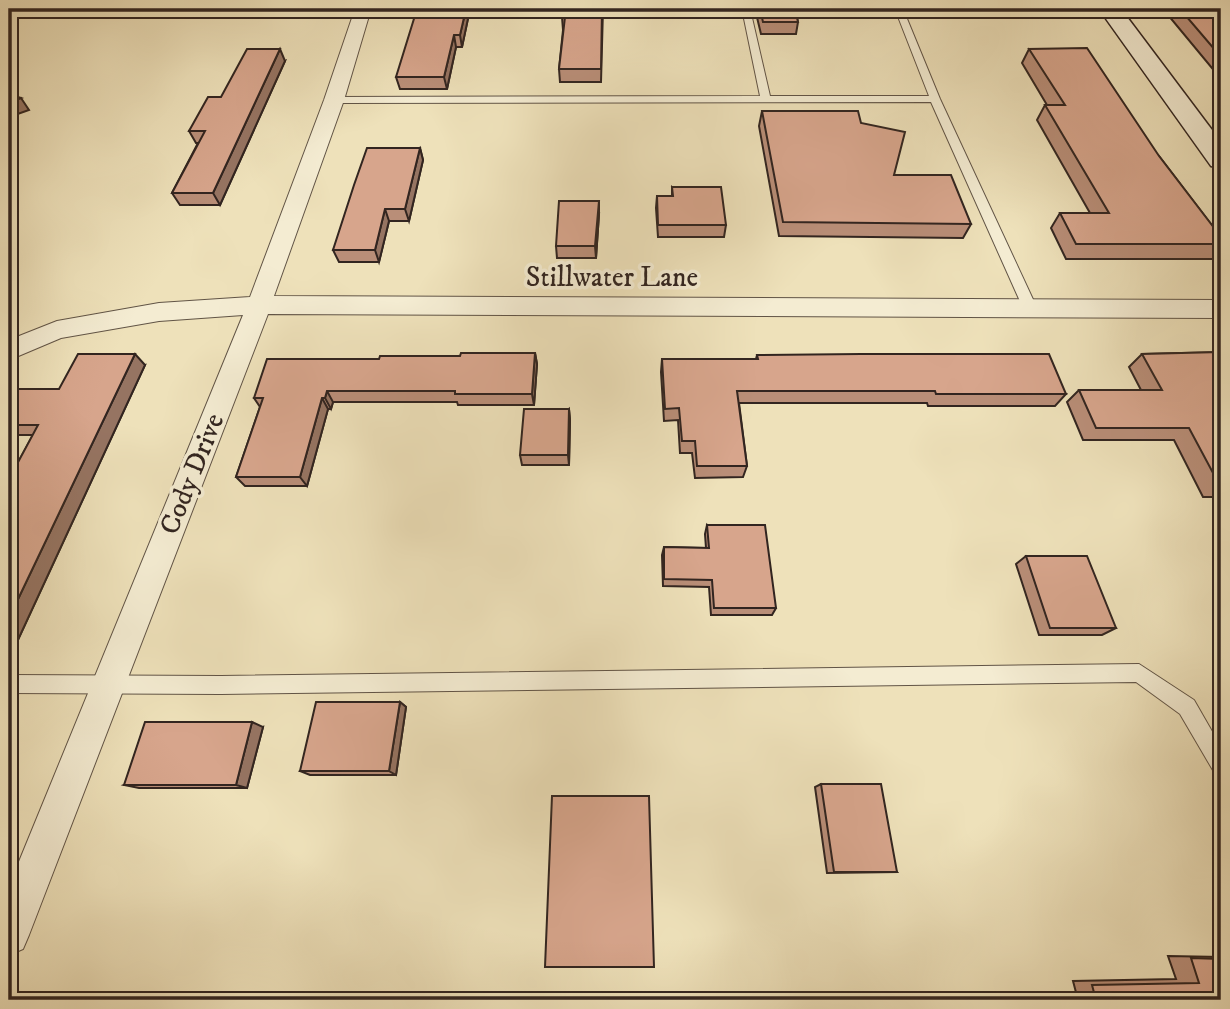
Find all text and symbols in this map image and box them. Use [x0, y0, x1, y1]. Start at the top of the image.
street label: Stillwater Lane [526, 260, 698, 295]
street label: Cody Drive [152, 408, 232, 540]

